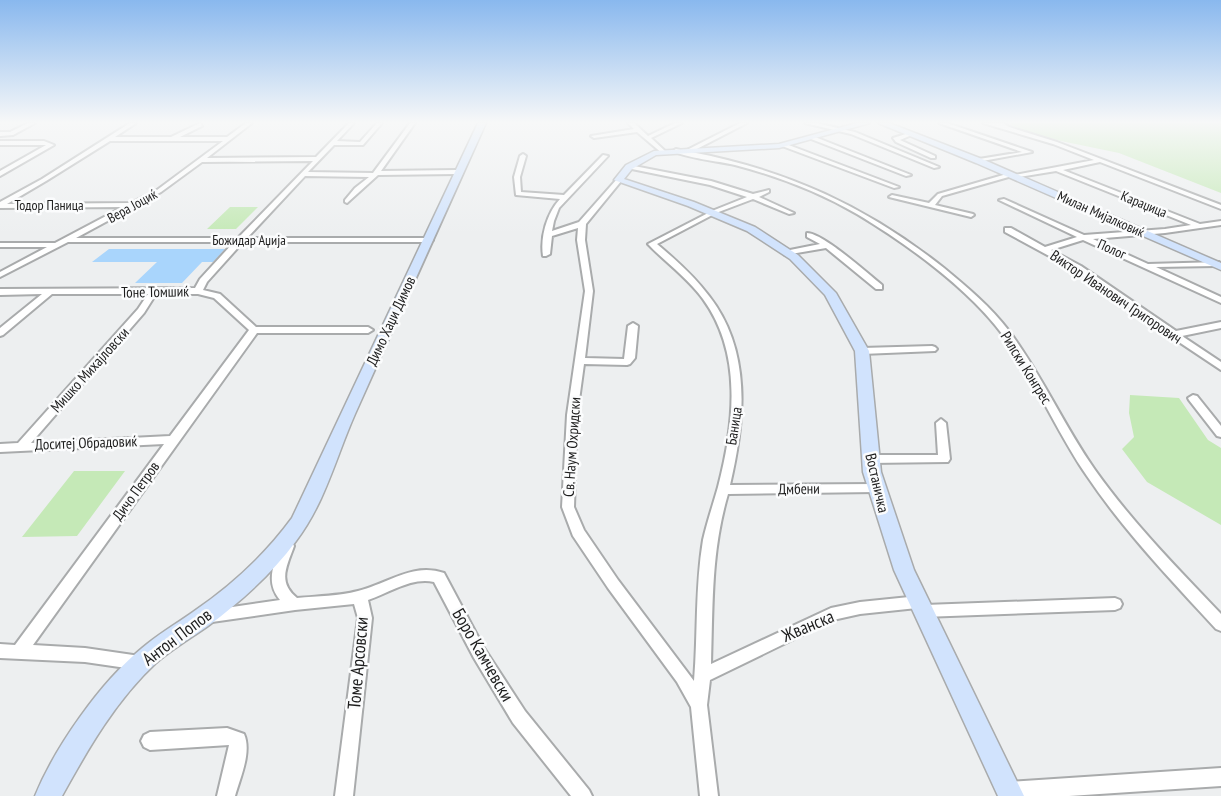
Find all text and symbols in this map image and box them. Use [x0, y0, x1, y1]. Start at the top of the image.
street label: Вера Јоциќ [104, 185, 161, 227]
street label: Милан Мијалковиќ [1055, 187, 1148, 241]
street label: Караџица [1118, 187, 1170, 221]
street label: Тодор Паница [14, 196, 84, 214]
street label: Божидар Аџија [212, 231, 286, 249]
street label: Полог [1095, 235, 1130, 264]
street label: Виктор Иванович Григорович [1047, 245, 1186, 348]
street label: Димо Хаџи Димов [362, 273, 420, 368]
street label: Тоне Томшиќ [121, 281, 189, 302]
street label: Мишко Михајловски [46, 323, 133, 416]
street label: Рилски Конгрес [997, 328, 1057, 408]
street label: Св. Наум Охридски [559, 396, 584, 498]
street label: Баница [721, 405, 746, 446]
street label: Доситеј Обрадовиќ [35, 431, 138, 454]
street label: Востаничка [861, 451, 894, 514]
street label: Дичо Петров [108, 458, 163, 524]
street label: Дмбени [778, 479, 820, 498]
street label: Антон Попов [137, 603, 216, 670]
street label: Боро Камчевски [448, 604, 519, 705]
street label: Жванска [777, 604, 837, 647]
street label: Томе Арсовски [342, 616, 373, 710]

